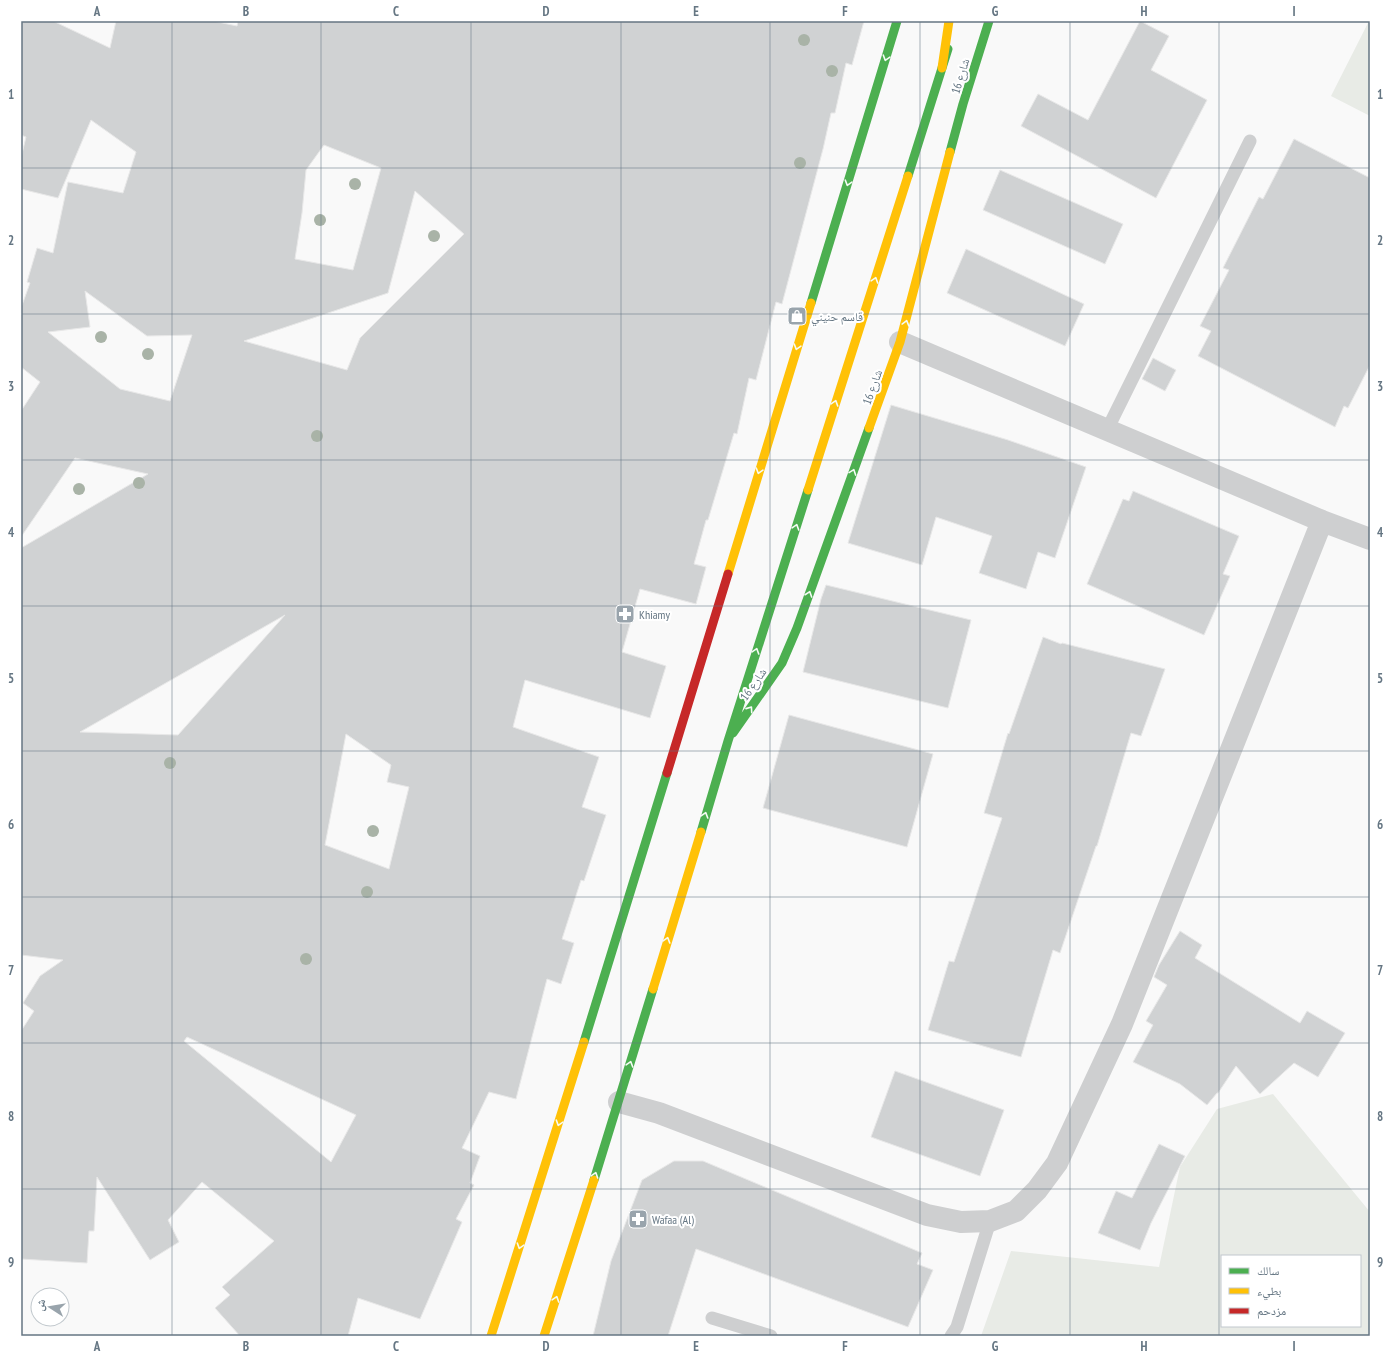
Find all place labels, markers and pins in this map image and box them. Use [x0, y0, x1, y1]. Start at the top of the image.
shop icon: قاسم حنيني [786, 305, 808, 327]
place label: قاسم حنيني [811, 309, 863, 327]
pharmacy icon: Khiamy [614, 603, 636, 625]
place label: Khiamy [639, 607, 670, 622]
pharmacy icon: Wafaa (Al) [627, 1208, 649, 1230]
place label: Wafaa (Al) [652, 1212, 694, 1227]

